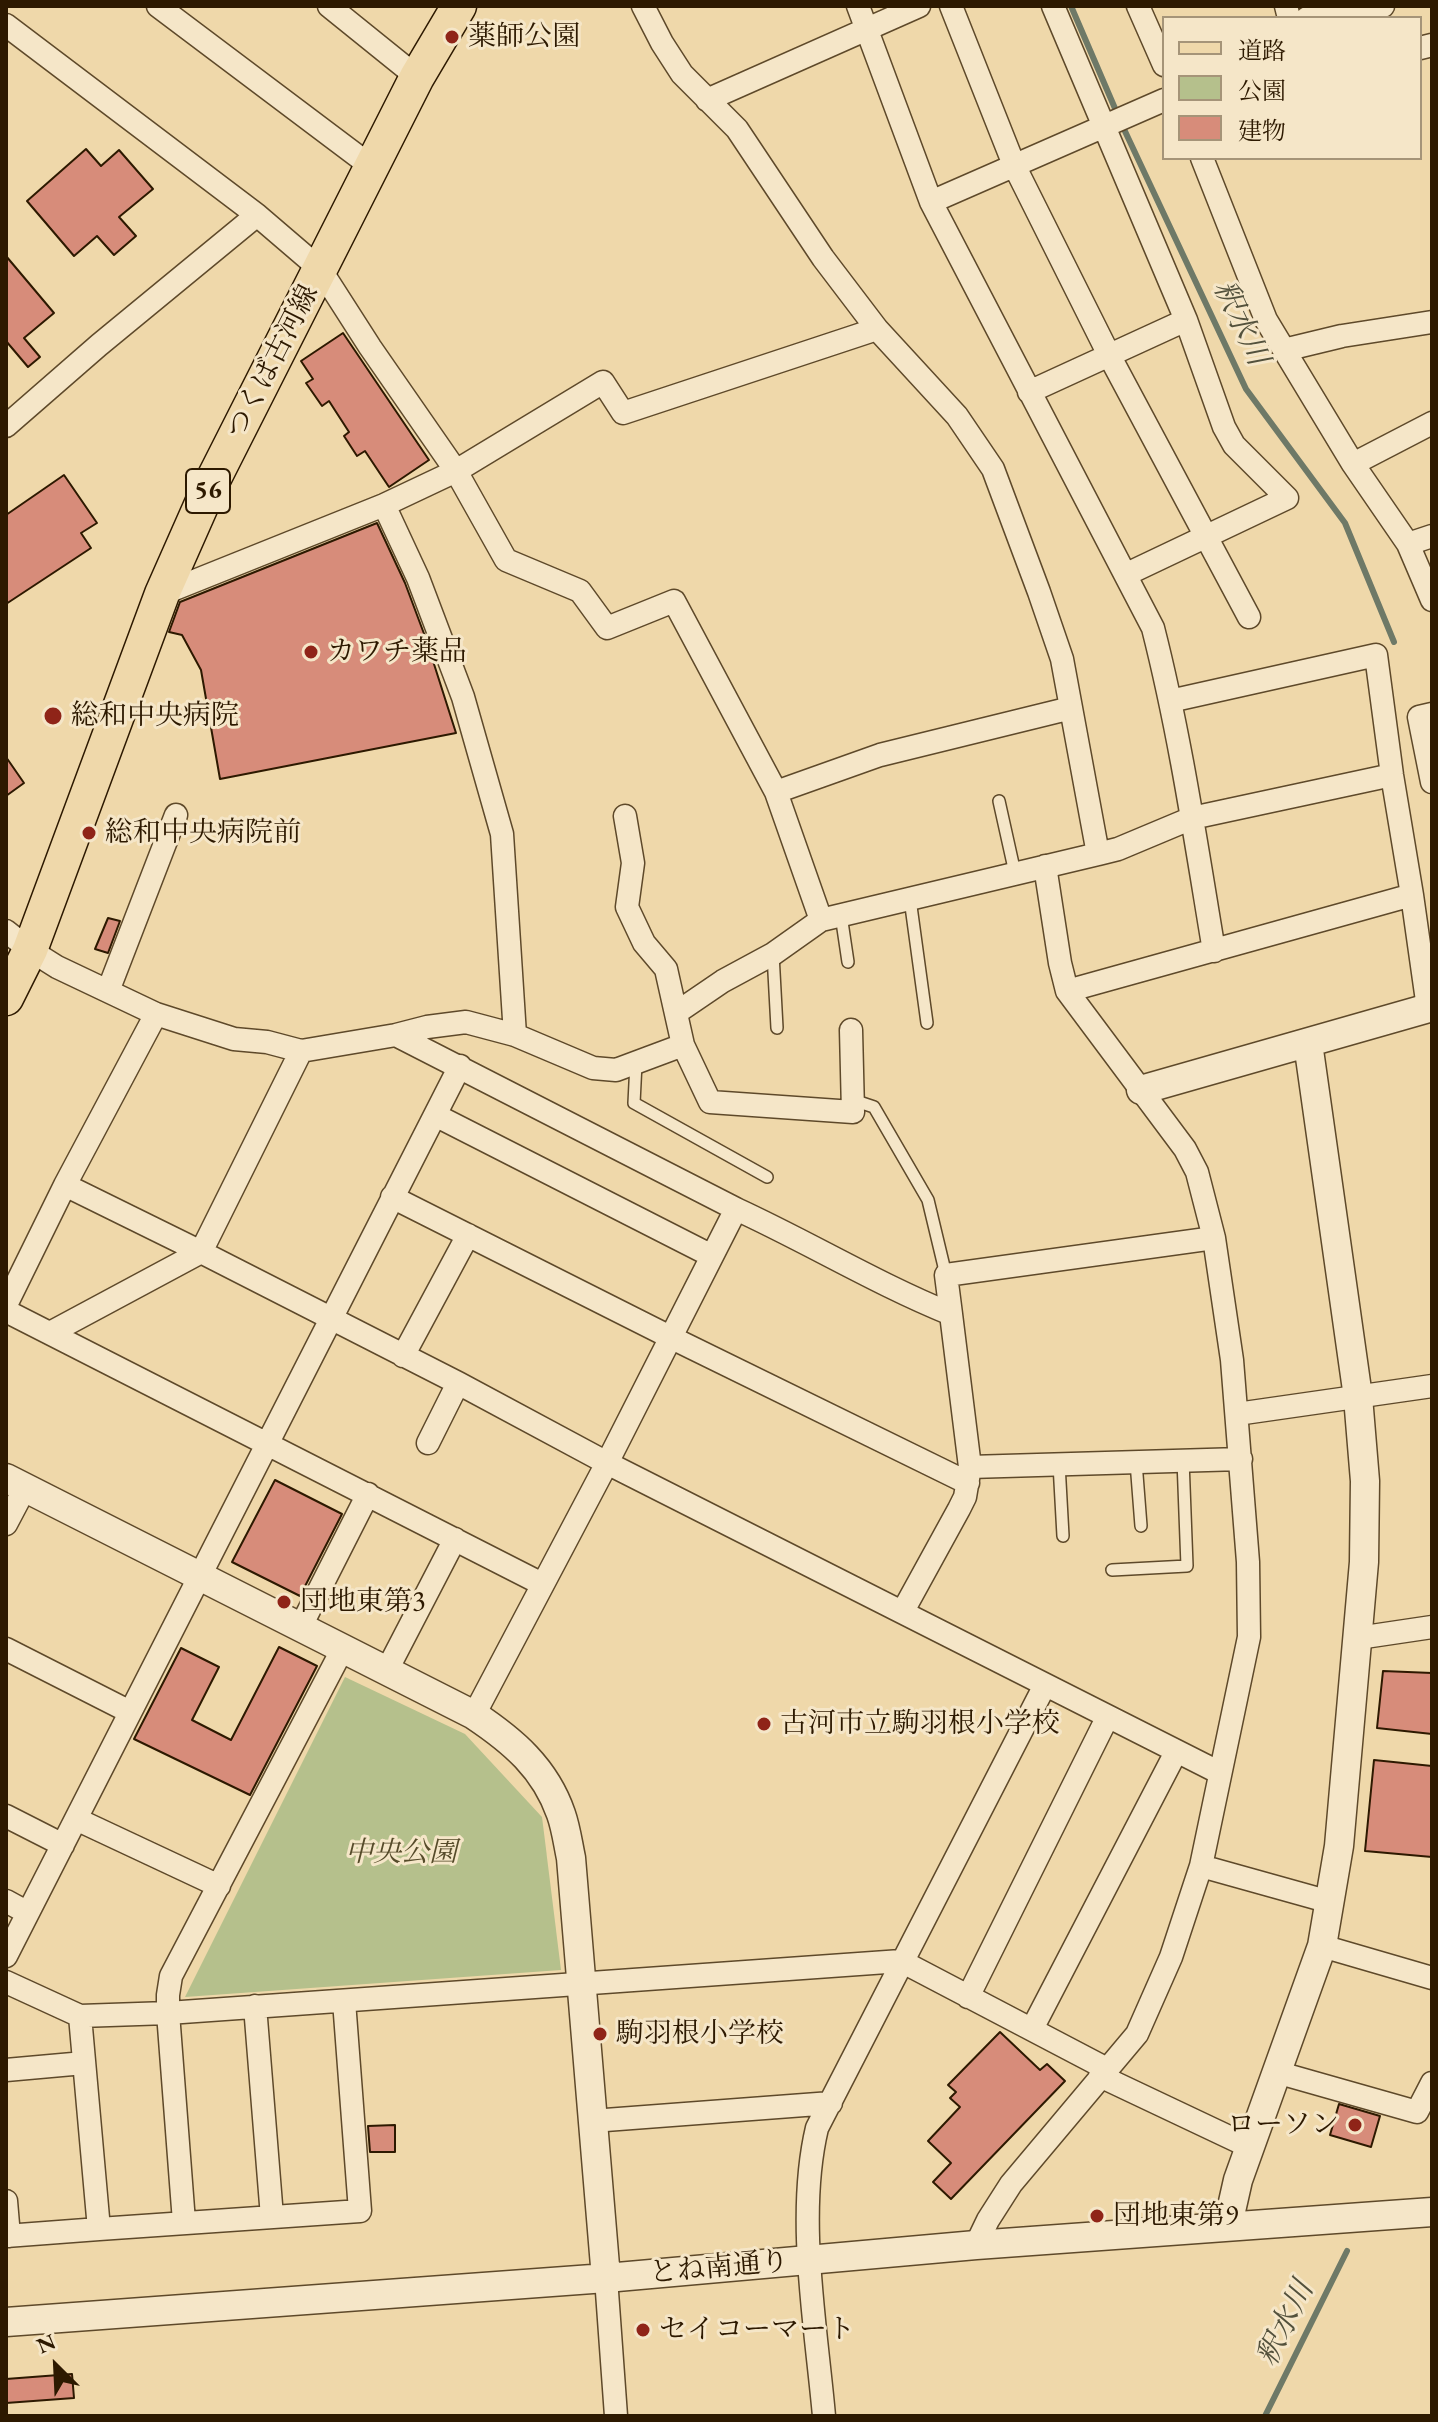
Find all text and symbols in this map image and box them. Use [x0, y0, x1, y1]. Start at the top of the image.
legend [1162, 16, 1422, 160]
place label: 薬師公園 [468, 20, 580, 54]
marker: 薬師公園 [443, 28, 461, 46]
text: 道路 [1238, 35, 1286, 66]
text: 公園 [1238, 75, 1286, 106]
text: 建物 [1238, 115, 1286, 146]
water label: 釈水川 [1205, 275, 1275, 371]
street label: つくば古河線 [220, 280, 326, 444]
road number: 56 [186, 469, 230, 513]
place label: カワチ薬品 [327, 635, 467, 669]
marker: カワチ薬品 [302, 643, 320, 661]
place label: 総和中央病院 [71, 699, 239, 733]
marker: 総和中央病院 [42, 705, 64, 727]
place label: 総和中央病院前 [105, 816, 301, 850]
marker: 総和中央病院前 [80, 824, 98, 842]
place label: 団地東第3 [300, 1585, 425, 1619]
marker: 団地東第3 [275, 1593, 293, 1611]
place label: 古河市立駒羽根小学校 [780, 1707, 1060, 1741]
marker: 古河市立駒羽根小学校 [755, 1715, 773, 1733]
park label: 中央公園 [345, 1836, 457, 1870]
place label: 駒羽根小学校 [616, 2017, 784, 2051]
marker: 駒羽根小学校 [591, 2025, 609, 2043]
place label: ローソン [1227, 2108, 1339, 2142]
marker: ローソン [1346, 2116, 1364, 2134]
place label: 団地東第9 [1113, 2199, 1238, 2233]
marker: 団地東第9 [1088, 2207, 1106, 2225]
street label: とね南通り [648, 2245, 790, 2291]
water label: 釈水川 [1250, 2276, 1322, 2372]
place label: セイコーマート [659, 2313, 855, 2347]
marker: セイコーマート [634, 2321, 652, 2339]
north arrow [16, 2326, 96, 2406]
text: N [32, 2327, 60, 2360]

